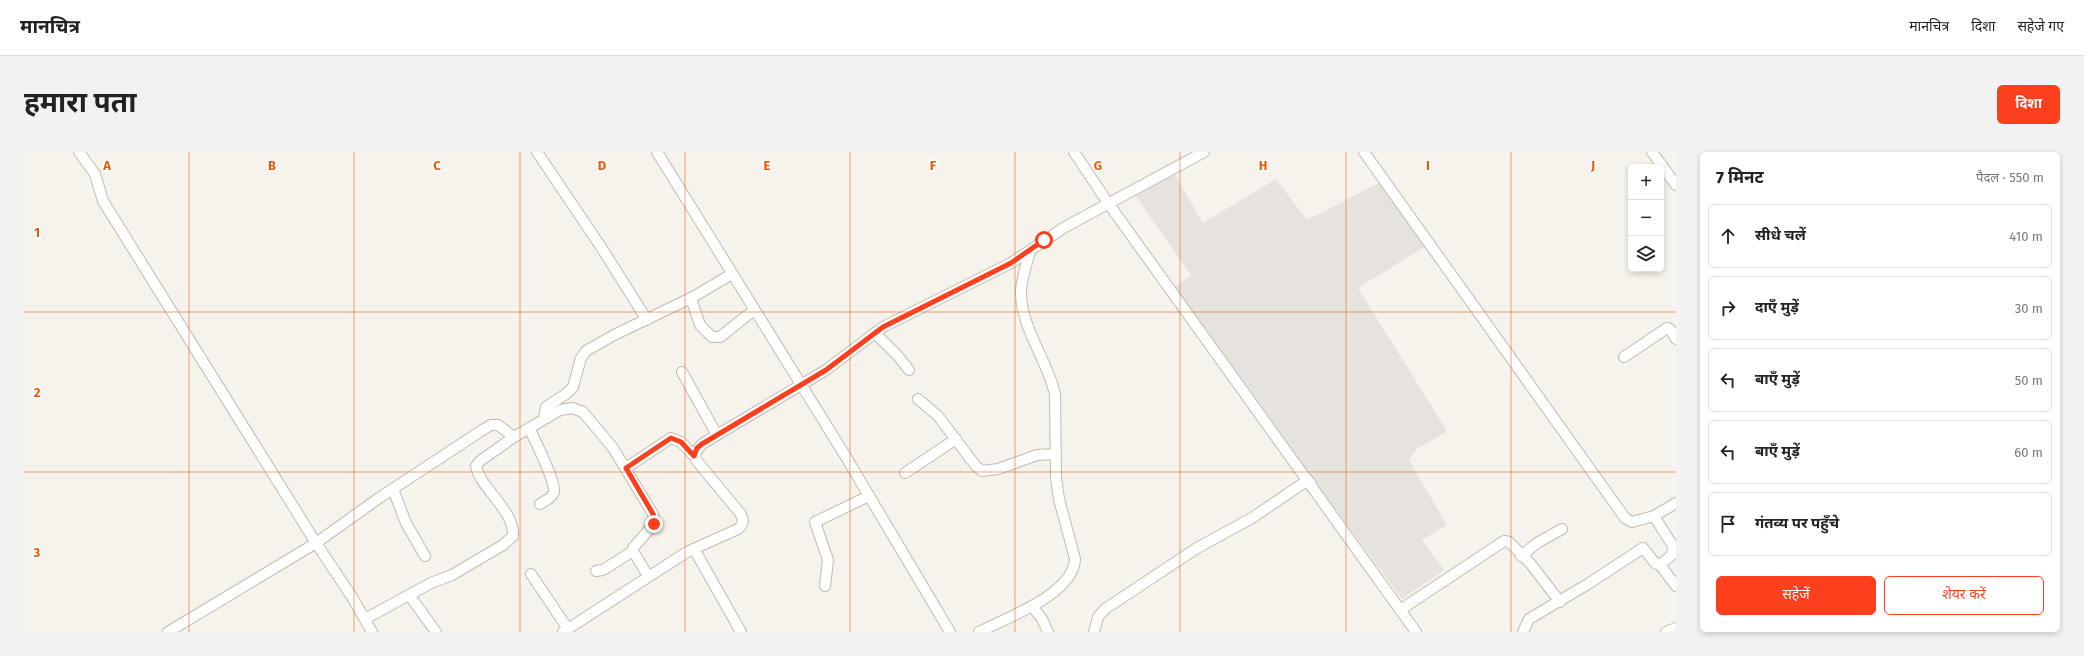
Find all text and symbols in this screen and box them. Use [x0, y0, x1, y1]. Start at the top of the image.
text: मानचित्र [20, 15, 80, 38]
text: मानचित्र [1909, 18, 1949, 35]
text: दिशा [1971, 18, 1995, 35]
text: सहेजे गए [2017, 18, 2064, 35]
button: दिशा [1997, 85, 2060, 124]
text: हमारा पता [24, 86, 136, 119]
text: A [102, 158, 111, 173]
text: B [268, 158, 276, 173]
text: C [433, 158, 441, 173]
text: D [598, 158, 607, 173]
text: E [764, 158, 771, 173]
text: F [930, 158, 937, 173]
text: G [1094, 158, 1102, 173]
text: H [1259, 158, 1267, 173]
text: I [1426, 158, 1430, 173]
text: J [1590, 158, 1595, 173]
map controls [1628, 164, 1664, 272]
button: + [1628, 164, 1664, 200]
text: 7 मिनट [1716, 167, 1764, 188]
text: पैदल · 550 m [1976, 170, 2044, 185]
button: − [1628, 200, 1664, 236]
text: 1 [34, 225, 40, 240]
icon: ahead [1717, 225, 1739, 247]
text: सीधे चलें [1755, 226, 1806, 244]
text: 410 m [2009, 229, 2043, 244]
route start [1035, 231, 1053, 249]
button: layers [1628, 236, 1664, 272]
icon: right [1717, 297, 1739, 319]
text: दाएँ मुड़ें [1755, 298, 1799, 316]
text: 30 m [2015, 301, 2043, 316]
icon: left [1717, 369, 1739, 391]
text: बाएँ मुड़ें [1755, 370, 1800, 388]
text: 50 m [2015, 373, 2043, 388]
text: 2 [34, 385, 41, 400]
icon: left [1717, 441, 1739, 463]
text: बाएँ मुड़ें [1755, 442, 1800, 460]
text: 60 m [2014, 445, 2043, 460]
icon: arrive [1717, 513, 1739, 535]
text: गंतव्य पर पहुँचे [1755, 514, 1839, 532]
route end [645, 515, 663, 533]
text: 3 [33, 545, 41, 560]
button: सहेजें [1716, 576, 1876, 615]
button: शेयर करें [1884, 576, 2044, 615]

